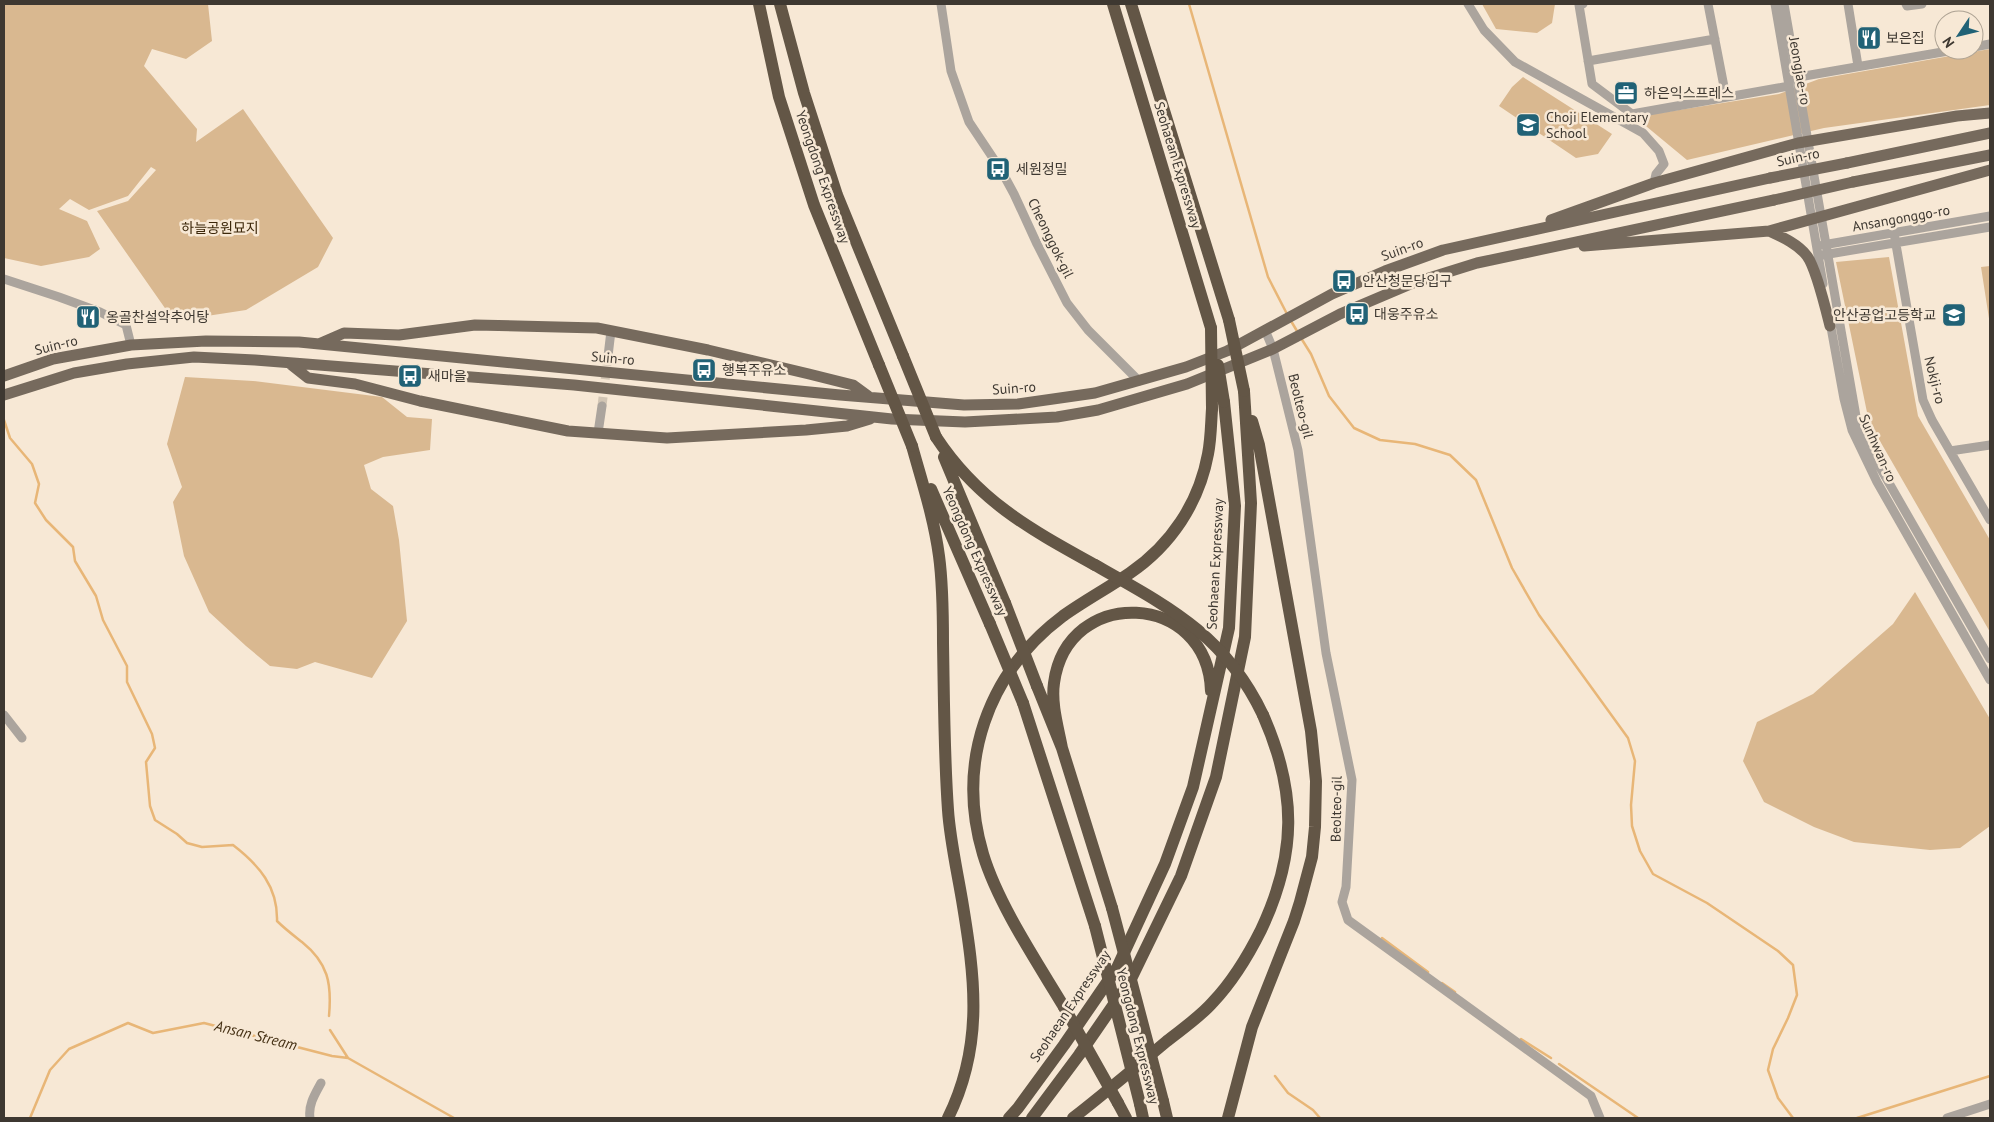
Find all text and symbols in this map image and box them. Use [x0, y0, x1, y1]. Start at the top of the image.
north arrow [1934, 10, 1984, 60]
restaurant icon: 보은집 [1856, 25, 1882, 51]
place label: 보은집 [1886, 29, 1925, 47]
text: N [1938, 34, 1958, 51]
street label: Jeongjae-ro [1785, 35, 1815, 106]
office icon: 하은익스프레스 [1613, 80, 1639, 106]
place label: 하은익스프레스 [1644, 84, 1734, 102]
street label: Seohaean Expressway [1150, 99, 1206, 231]
street label: Yeongdong Expressway [792, 108, 854, 247]
place label: Choji Elementary School [1546, 108, 1649, 142]
school or university icon: Choji Elementary School [1515, 112, 1541, 138]
street label: Suin-ro [1775, 144, 1821, 170]
bus stop icon: 세원정밀 [985, 156, 1011, 182]
place label: 세원정밀 [1016, 160, 1068, 178]
street label: Cheonggok-gil [1024, 195, 1078, 281]
street label: Ansangonggo-ro [1851, 201, 1951, 235]
park label: 하늘공원묘지 [181, 219, 259, 237]
street label: Suin-ro [1378, 233, 1426, 265]
bus stop icon: 안산청문당입구 [1331, 268, 1357, 294]
place label: 안산청문당입구 [1362, 272, 1452, 290]
bus stop icon: 대웅주유소 [1344, 301, 1370, 327]
school or university icon: 안산공업고등학교 [1941, 302, 1967, 328]
restaurant icon: 옹골찬설악추어탕 [75, 304, 101, 330]
place label: 대웅주유소 [1374, 305, 1439, 323]
place label: 안산공업고등학교 [1833, 306, 1936, 324]
place label: 옹골찬설악추어탕 [106, 308, 209, 326]
street label: Suin-ro [33, 331, 79, 359]
street label: Suin-ro [590, 347, 636, 369]
street label: Nokji-ro [1920, 354, 1950, 406]
bus stop icon: 행복주유소 [691, 357, 717, 383]
place label: 행복주유소 [722, 361, 787, 379]
bus stop icon: 새마을 [397, 363, 423, 389]
place label: 새마을 [428, 367, 467, 385]
street label: Beolteo-gil [1284, 372, 1318, 440]
street label: Suin-ro [992, 377, 1036, 399]
street label: Sunhwan-ro [1855, 411, 1901, 485]
street label: Yeongdong Expressway [938, 483, 1012, 619]
street label: Seohaean Expressway [1203, 497, 1227, 630]
street label: Beolteo-gil [1326, 776, 1346, 842]
street label: Seohaean Expressway [1026, 946, 1115, 1066]
street label: Yeongdong Expressway [1112, 966, 1164, 1107]
water label: Ansan Stream [212, 1015, 299, 1054]

